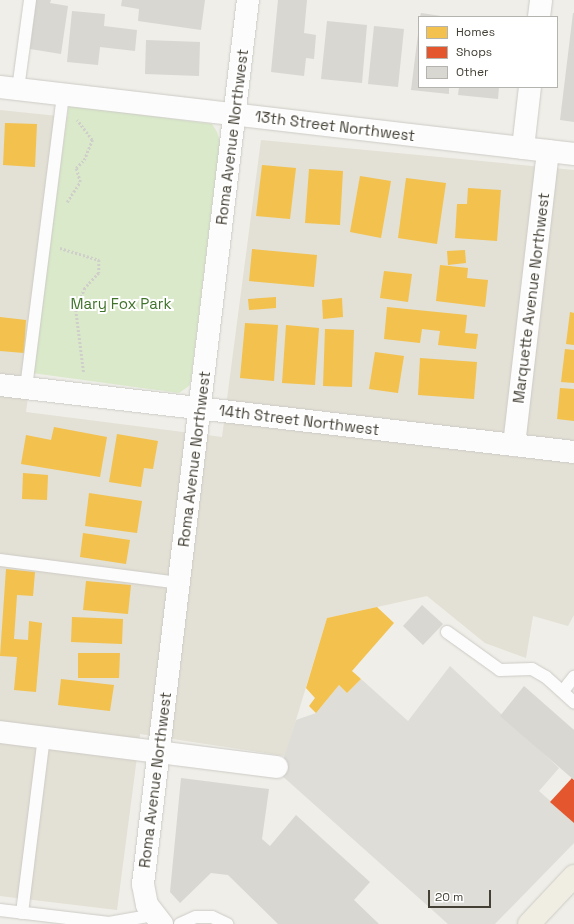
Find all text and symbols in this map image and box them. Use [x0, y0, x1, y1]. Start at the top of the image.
legend [418, 16, 558, 88]
text: Homes [456, 24, 495, 40]
text: Shops [456, 44, 492, 60]
street label: Roma Avenue Northwest [212, 48, 252, 226]
text: Other [456, 64, 489, 80]
street label: 13th Street Northwest [254, 107, 416, 145]
street label: Marquette Avenue Northwest [509, 192, 553, 404]
park label: Mary Fox Park [70, 295, 172, 313]
street label: Roma Avenue Northwest [174, 370, 214, 548]
street label: 14th Street Northwest [218, 401, 380, 439]
street label: Roma Avenue Northwest [135, 691, 175, 869]
scale bar [430, 882, 493, 908]
text: 20 m [435, 889, 463, 905]

